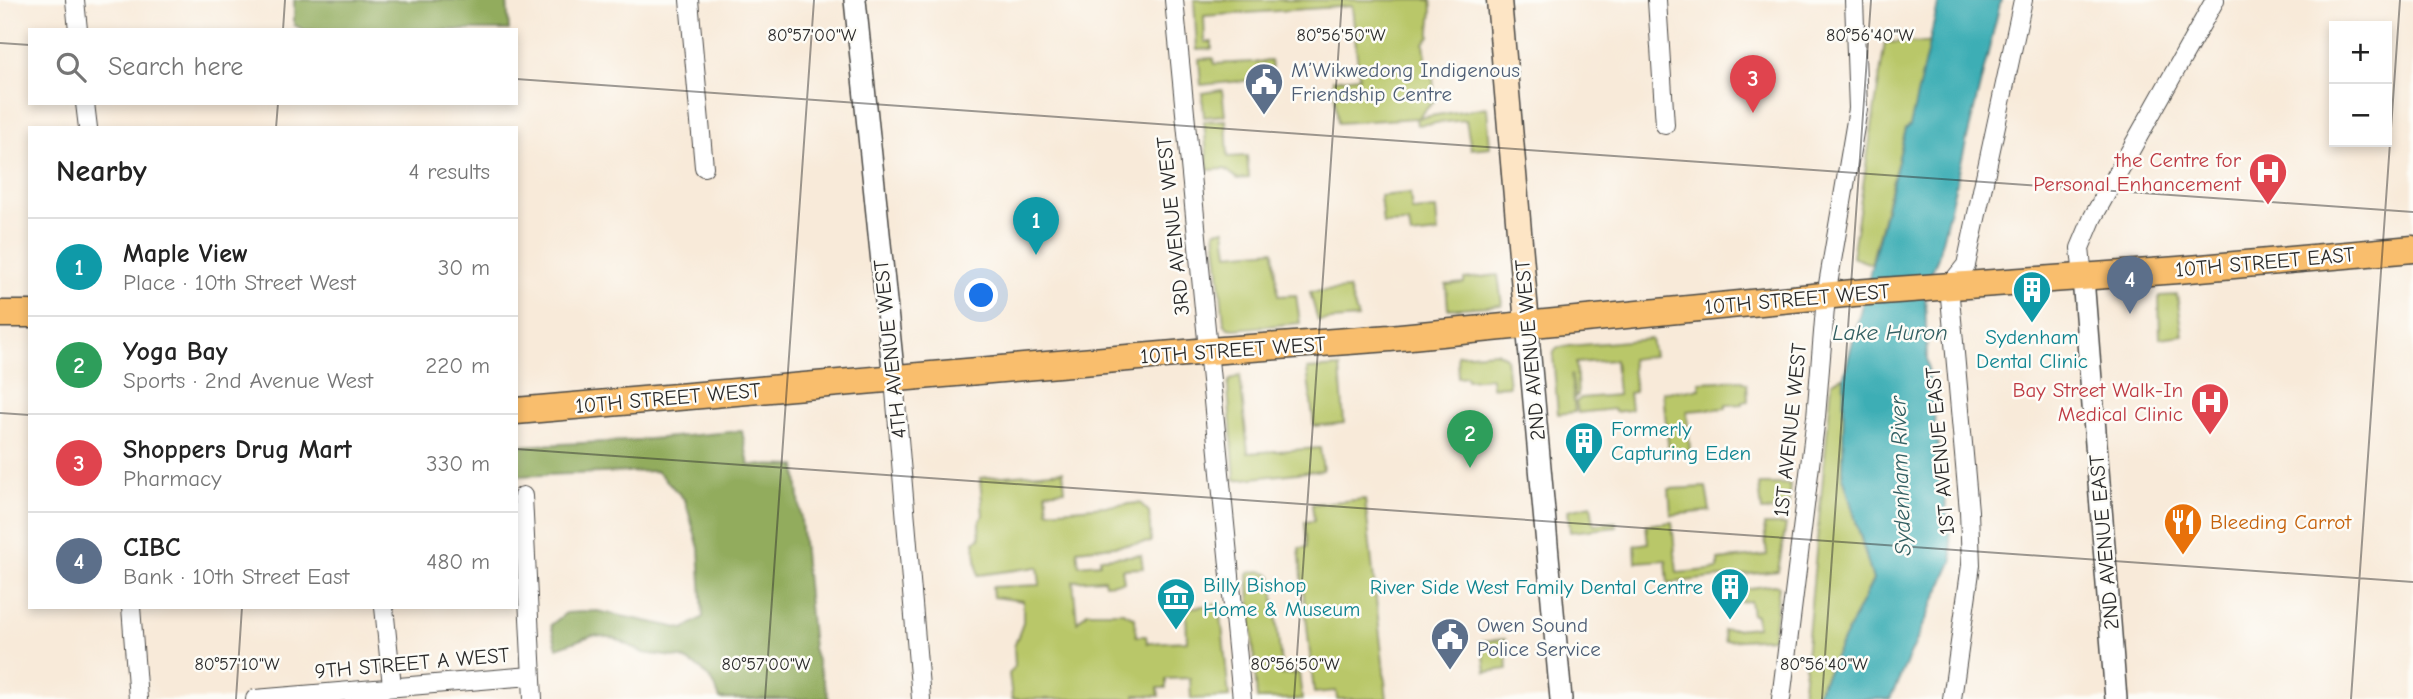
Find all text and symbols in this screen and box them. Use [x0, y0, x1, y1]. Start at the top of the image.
map controls [2329, 21, 2392, 147]
button: + [2329, 21, 2392, 84]
text: 80°57'00"W [768, 25, 857, 46]
text: 80°56'50"W [1297, 25, 1386, 46]
text: 80°56'40"W [1826, 25, 1914, 46]
search box [28, 28, 518, 105]
icon: search [52, 48, 90, 86]
text: Search here [108, 52, 243, 82]
pin: 3 [1730, 55, 1776, 113]
place label: M’Wikwedong Indigenous Friendship Centre [1291, 58, 1520, 106]
public building icon: M’Wikwedong Indigenous Friendship Centre [1243, 61, 1285, 116]
button: − [2329, 84, 2392, 147]
street label: 3RD AVENUE WEST [1152, 135, 1194, 317]
place label: the Centre for Personal Enhancement [2033, 148, 2242, 196]
hospital icon: the Centre for Personal Enhancement [2247, 151, 2289, 206]
text: Nearby [56, 154, 147, 189]
text: 4 results [408, 158, 490, 185]
pin: 1 [1013, 197, 1059, 255]
text: Maple View [123, 239, 248, 269]
street label: 10TH STREET EAST [2174, 242, 2356, 282]
text: 1 [74, 254, 84, 281]
text: 30 m [438, 254, 490, 281]
pin: 4 [2107, 256, 2153, 314]
street label: 4TH AVENUE WEST [869, 258, 911, 440]
street label: 2ND AVENUE WEST [1510, 258, 1550, 442]
text: Place · 10th Street West [123, 269, 356, 296]
building icon: Sydenham Dental Clinic [2011, 269, 2053, 324]
your location [964, 278, 998, 312]
street label: 10TH STREET WEST [1703, 279, 1891, 319]
water label: Lake Huron [1832, 319, 1948, 346]
place label: Sydenham Dental Clinic [1976, 325, 2088, 373]
street label: 10TH STREET WEST [1139, 332, 1327, 368]
text: Yoga Bay [123, 337, 228, 367]
street label: 1ST AVENUE WEST [1769, 342, 1811, 518]
text: 2 [73, 352, 85, 379]
text: 220 m [425, 352, 490, 379]
street label: 1ST AVENUE EAST [1921, 366, 1959, 536]
text: Sports · 2nd Avenue West [123, 367, 373, 394]
street label: 10TH STREET WEST [574, 378, 762, 418]
place label: Bay Street Walk-In Medical Clinic [2012, 378, 2183, 426]
hospital icon: Bay Street Walk-In Medical Clinic [2189, 381, 2231, 436]
water label: Sydenham River [1884, 395, 1917, 556]
pin: 2 [1447, 410, 1493, 468]
place label: Formerly Capturing Eden [1611, 417, 1751, 465]
building icon: Formerly Capturing Eden [1563, 420, 1605, 475]
text: Shoppers Drug Mart [123, 435, 352, 465]
text: 3 [73, 450, 85, 477]
text: 330 m [426, 450, 490, 477]
street label: 2ND AVENUE EAST [2084, 453, 2124, 631]
text: Pharmacy [123, 465, 221, 492]
restaurant icon: Bleeding Carrot [2162, 501, 2204, 556]
place label: Bleeding Carrot [2210, 510, 2352, 534]
text: CIBC [123, 533, 181, 563]
text: 4 [74, 548, 84, 575]
text: 480 m [426, 548, 490, 575]
text: Bank · 10th Street East [123, 563, 349, 590]
building icon: River Side West Family Dental Centre [1709, 566, 1751, 621]
place label: Billy Bishop Home & Museum [1203, 573, 1360, 621]
place label: River Side West Family Dental Centre [1370, 575, 1703, 599]
museum icon: Billy Bishop Home & Museum [1155, 576, 1197, 631]
place label: Owen Sound Police Service [1477, 613, 1601, 661]
public building icon: Owen Sound Police Service [1429, 616, 1471, 671]
street label: 9TH STREET A WEST [314, 643, 510, 683]
text: 80°57'10"W [194, 654, 280, 675]
text: 80°57'00"W [722, 654, 811, 675]
text: 80°56'50"W [1251, 654, 1340, 675]
text: 80°56'40"W [1780, 654, 1868, 675]

